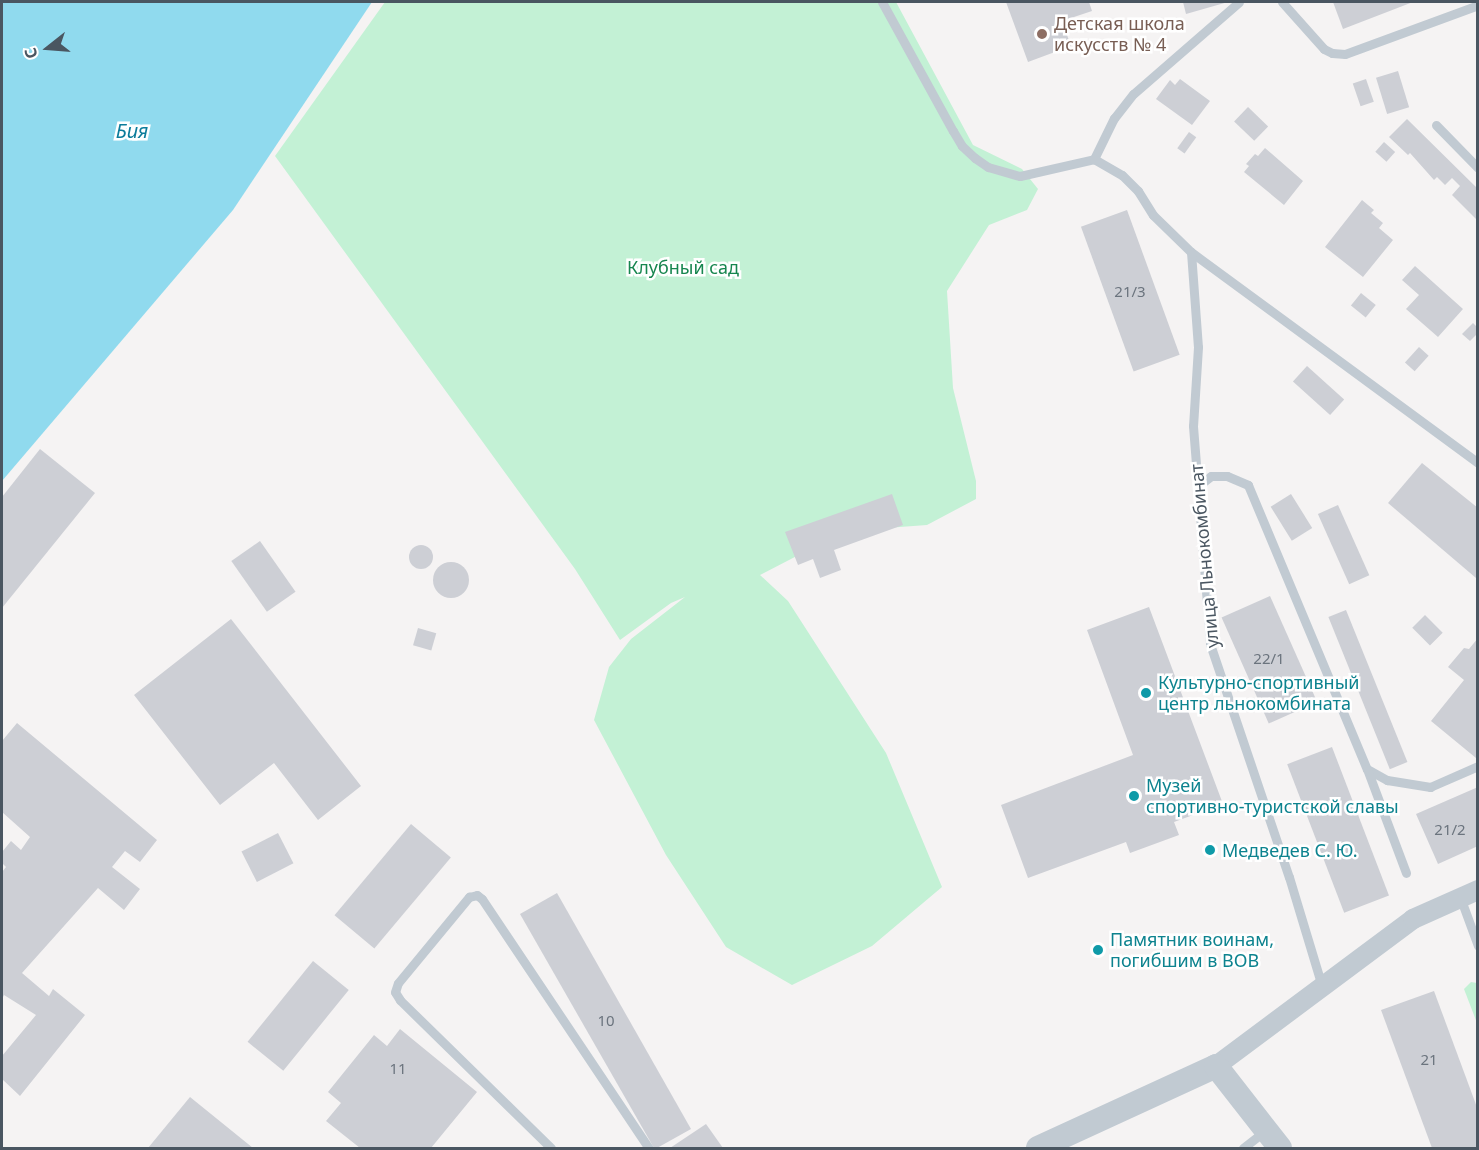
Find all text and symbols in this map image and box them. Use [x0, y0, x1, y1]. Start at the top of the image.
place label: Детская школа искусств № 4 [1054, 13, 1185, 56]
north arrow [18, 18, 78, 78]
marker: Детская школа искусств № 4 [1035, 27, 1049, 41]
text: С [19, 45, 43, 61]
water label: Бия [116, 118, 148, 142]
park label: Клубный сад [627, 256, 739, 278]
house number: 21/3 [1114, 283, 1146, 301]
street label: улица Льнокомбинат [1185, 463, 1223, 649]
house number: 22/1 [1253, 650, 1285, 668]
place label: Культурно-спортивный центр льнокомбината [1158, 672, 1359, 714]
marker: Культурно-спортивный центр льнокомбината [1139, 686, 1153, 700]
place label: Музей спортивно-туристской славы [1146, 775, 1399, 818]
marker: Музей спортивно-туристской славы [1127, 789, 1141, 803]
house number: 21/2 [1434, 821, 1466, 839]
place label: Медведев С. Ю. [1222, 839, 1358, 861]
marker: Медведев С. Ю. [1203, 843, 1217, 857]
place label: Памятник воинам, погибшим в ВОВ [1110, 929, 1274, 972]
marker: Памятник воинам, погибшим в ВОВ [1091, 943, 1105, 957]
house number: 10 [597, 1012, 615, 1030]
house number: 21 [1420, 1051, 1438, 1069]
house number: 11 [389, 1060, 407, 1078]

